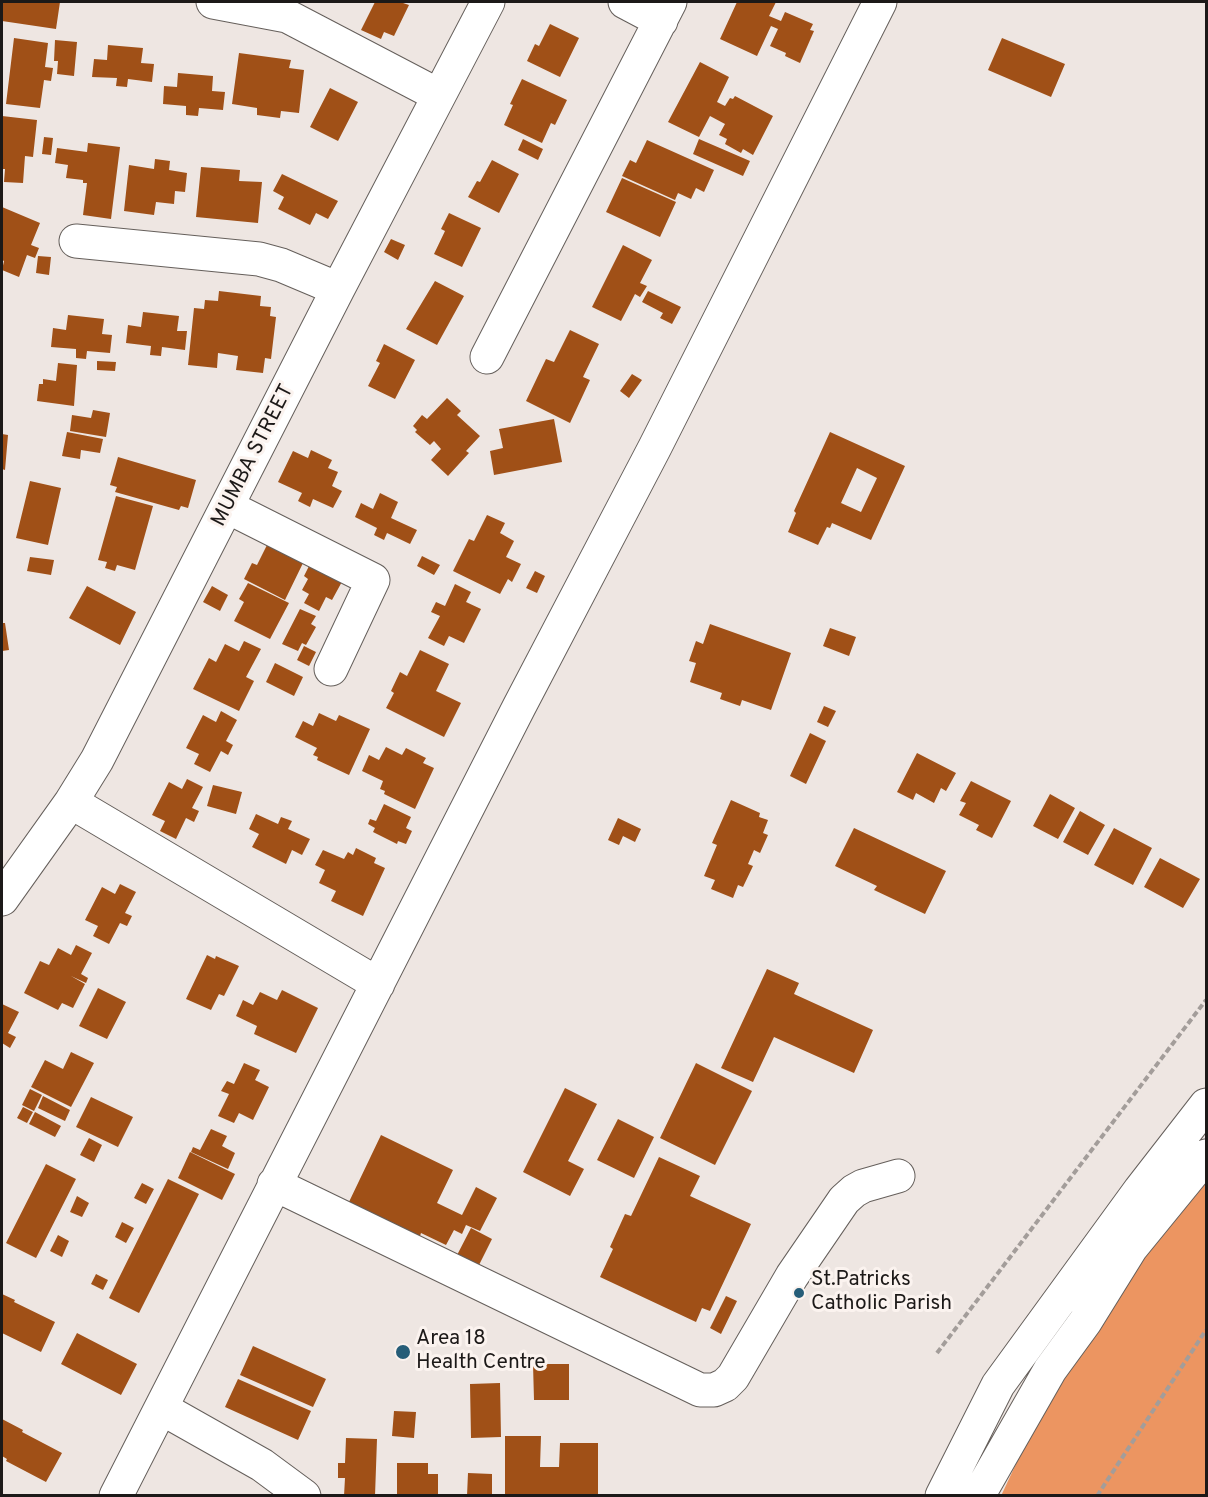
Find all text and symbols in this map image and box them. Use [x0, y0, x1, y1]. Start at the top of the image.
street label: MUMBA STREET [207, 381, 301, 531]
place label: St.Patricks Catholic Parish [811, 1268, 952, 1318]
marker: St.Patricks Catholic Parish [792, 1286, 806, 1300]
place label: Area 18 Health Centre [416, 1327, 546, 1377]
marker: Area 18 Health Centre [394, 1343, 412, 1361]

